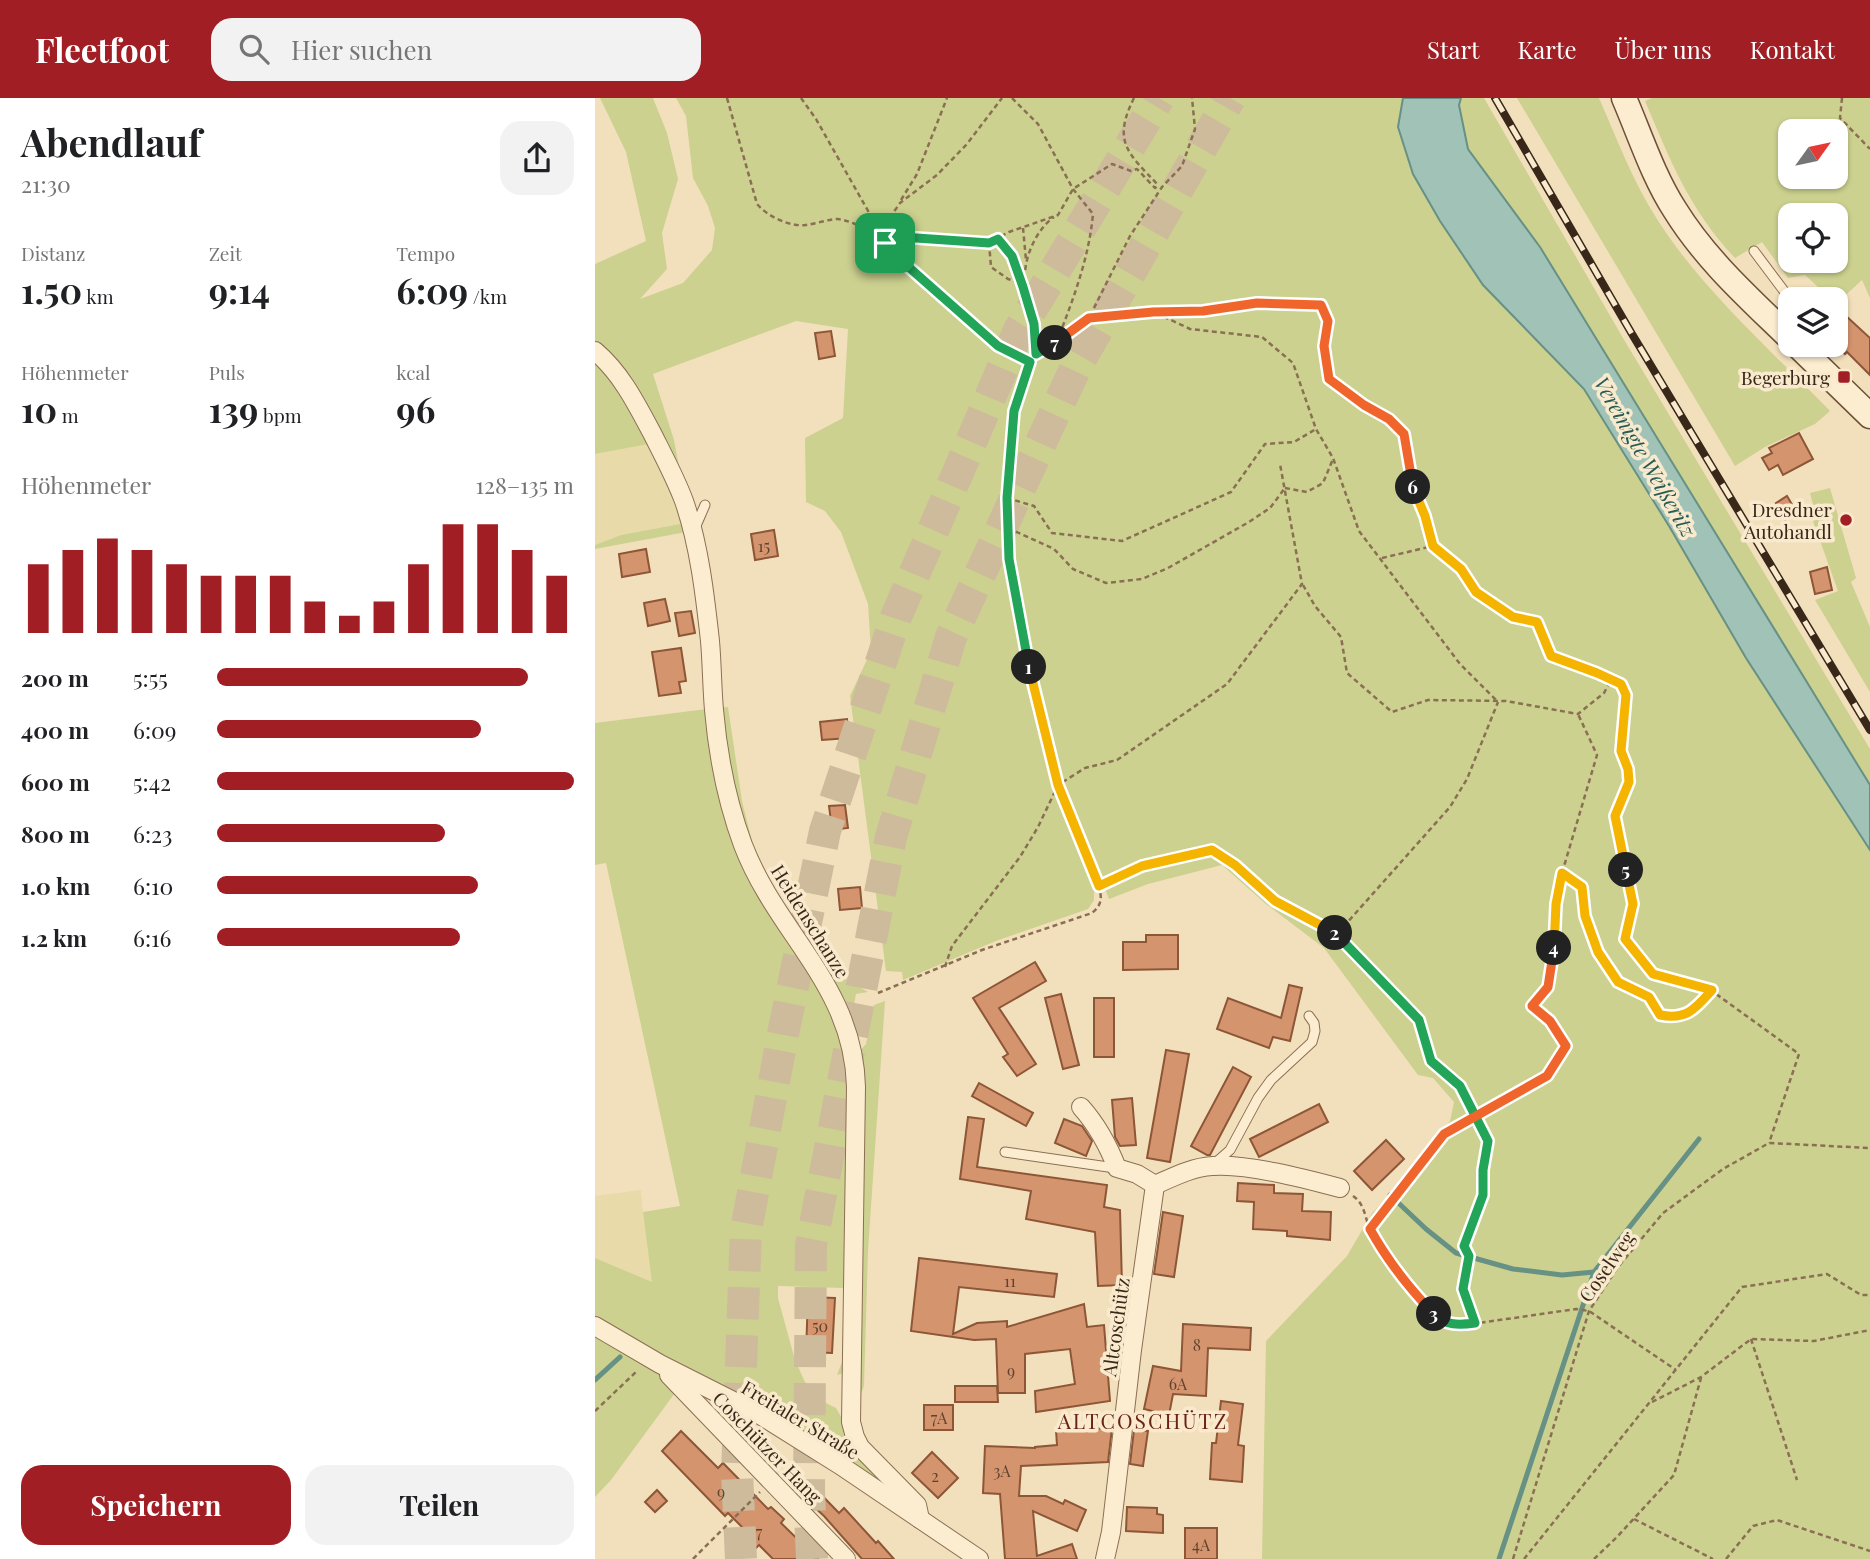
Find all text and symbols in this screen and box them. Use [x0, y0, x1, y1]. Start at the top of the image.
search box [211, 18, 701, 81]
text: Fleetfoot [35, 27, 169, 71]
icon: search [235, 30, 273, 68]
text: Hier suchen [291, 32, 432, 67]
text: Start [1427, 33, 1480, 65]
text: Karte [1518, 33, 1577, 65]
text: Über uns [1615, 33, 1712, 65]
text: Kontakt [1750, 33, 1835, 65]
text: Abendlauf [21, 116, 202, 167]
north arrow [1778, 119, 1848, 189]
map controls [1778, 119, 1848, 357]
button: share [500, 121, 574, 195]
text: 21:30 [21, 168, 71, 199]
button: locate [1778, 203, 1848, 273]
pin [855, 213, 915, 273]
icon: arrive [866, 224, 904, 262]
text: Distanz [21, 240, 85, 266]
text: Zeit [209, 240, 242, 266]
text: Tempo [396, 240, 455, 266]
text: 1.50 [21, 266, 82, 313]
text: 9:14 [209, 266, 270, 313]
text: 6:09 [396, 266, 468, 313]
text: km [82, 283, 114, 309]
text: /km [468, 283, 507, 309]
button: layers [1778, 287, 1848, 357]
pin: 7 [1037, 326, 1072, 360]
text: 7 [1050, 329, 1059, 355]
text: Höhenmeter [21, 359, 129, 385]
text: Puls [209, 359, 245, 385]
text: kcal [396, 359, 430, 385]
place label: Begerburg [1741, 364, 1830, 390]
marker: Begerburg [1836, 369, 1852, 385]
water label: Vereinigte Weißeritz [1589, 371, 1704, 542]
text: 10 [21, 385, 57, 432]
text: 139 [209, 385, 258, 432]
text: 96 [396, 385, 435, 432]
text: m [57, 402, 79, 428]
text: bpm [258, 402, 302, 428]
text: Höhenmeter [21, 469, 151, 500]
text: 128–135 m [476, 469, 574, 500]
pin: 6 [1395, 470, 1431, 504]
text: 6 [1407, 473, 1418, 499]
place label: Dresdner Autohandl [1743, 496, 1833, 544]
marker: Dresdner Autohandl [1838, 512, 1854, 528]
house number: 15 [758, 535, 770, 556]
pin: 1 [1011, 650, 1047, 684]
text: 1 [1025, 653, 1032, 679]
text: 200 m [21, 662, 89, 693]
text: 5:55 [133, 662, 168, 693]
text: 400 m [21, 714, 89, 745]
text: 6:09 [133, 714, 177, 745]
text: 600 m [21, 766, 90, 797]
text: 5:42 [133, 766, 171, 797]
text: 800 m [21, 818, 90, 849]
text: 6:23 [133, 818, 172, 849]
pin: 5 [1609, 852, 1643, 888]
text: 5 [1621, 856, 1630, 882]
street label: Heidenschanze [766, 859, 856, 983]
text: 1.0 km [21, 870, 90, 901]
text: 6:10 [133, 870, 173, 901]
pin: 2 [1317, 916, 1353, 950]
text: 2 [1330, 919, 1339, 945]
text: 1.2 km [21, 922, 87, 953]
text: 6:16 [133, 922, 171, 953]
pin: 4 [1537, 930, 1571, 966]
text: 4 [1548, 934, 1559, 960]
street label: Coselweg [1572, 1225, 1640, 1307]
house number: 11 [1004, 1270, 1016, 1291]
street label: Altcoschütz [1095, 1276, 1135, 1379]
pin: 3 [1417, 1296, 1451, 1332]
text: 3 [1429, 1300, 1438, 1326]
house number: 50 [812, 1315, 828, 1336]
house number: 8 [1193, 1334, 1201, 1355]
house number: 9 [1007, 1360, 1015, 1381]
street label: Freitaler Straße [737, 1373, 865, 1465]
house number: 6A [1169, 1373, 1188, 1394]
street label: Coschützer Hang [708, 1385, 828, 1509]
district label: ALTCOSCHÜTZ [1057, 1406, 1228, 1434]
house number: 7A [931, 1407, 948, 1428]
house number: 3A [993, 1460, 1012, 1481]
button: Speichern [21, 1465, 291, 1545]
button: Teilen [305, 1465, 574, 1545]
house number: 2 [931, 1465, 939, 1486]
house number: 9 [717, 1481, 725, 1502]
house number: 7 [756, 1521, 763, 1542]
house number: 4A [1192, 1534, 1211, 1555]

